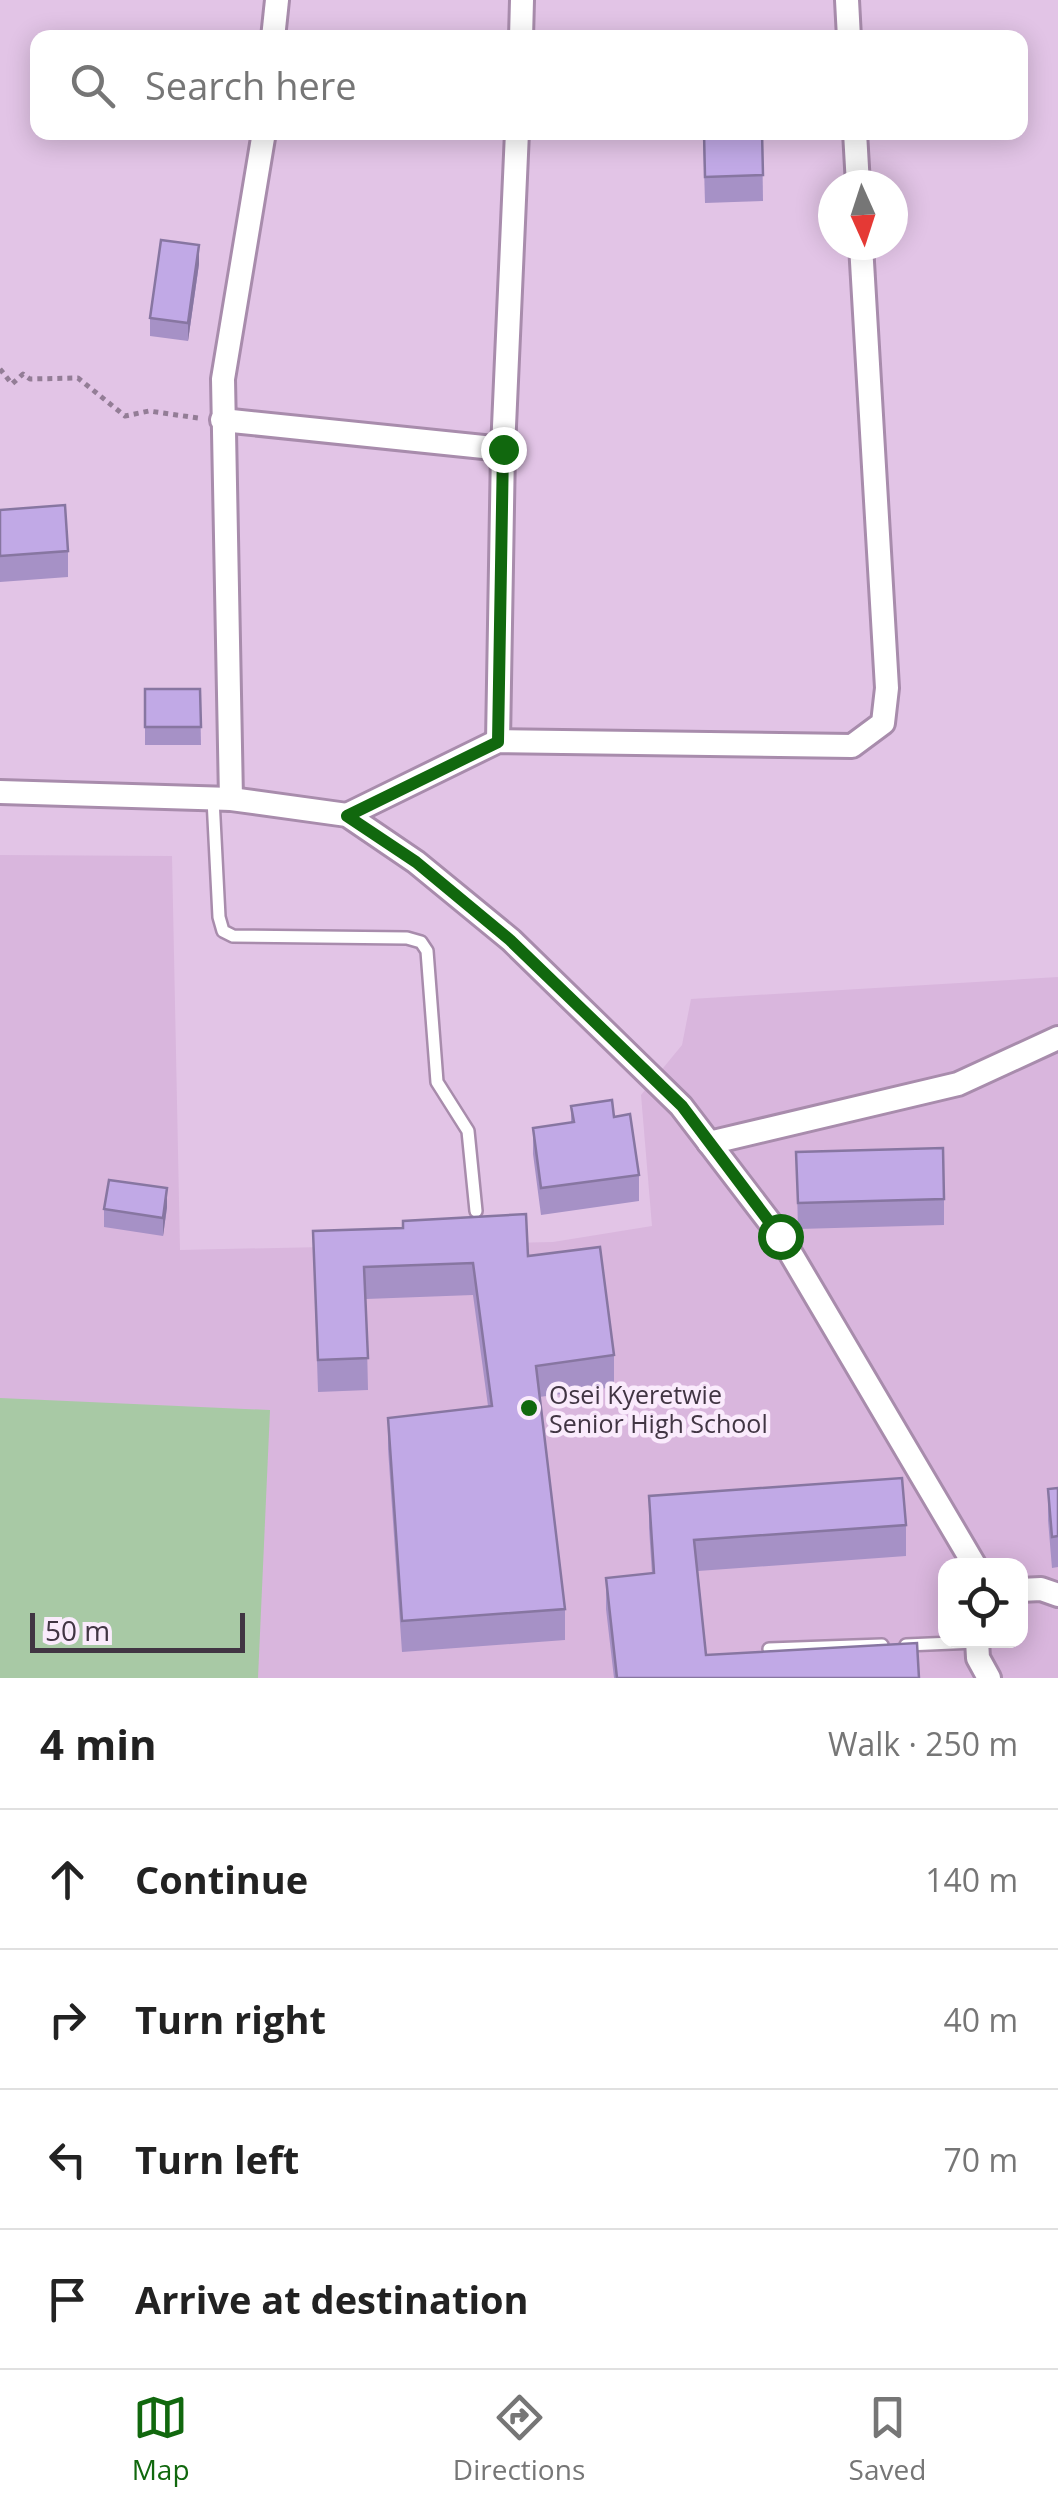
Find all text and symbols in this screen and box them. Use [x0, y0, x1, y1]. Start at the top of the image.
search box [30, 30, 1028, 140]
icon: search [65, 58, 120, 113]
text: Search here [145, 59, 357, 111]
north arrow [818, 170, 908, 260]
route end [481, 427, 527, 473]
route start [758, 1214, 804, 1260]
place label: Osei Kyeretwie Senior High School [549, 1377, 768, 1440]
marker: Osei Kyeretwie Senior High School [518, 1397, 540, 1419]
map controls [938, 1558, 1028, 1648]
button: locate [938, 1558, 1028, 1648]
scale bar [30, 1608, 245, 1652]
text: 50 m [45, 1611, 110, 1649]
text: 4 min [40, 1715, 157, 1772]
text: Walk · 250 m [828, 1722, 1018, 1765]
icon: ahead [40, 1852, 95, 1907]
text: Continue [135, 1853, 308, 1905]
text: 140 m [925, 1858, 1018, 1901]
icon: right [40, 1992, 95, 2047]
text: Turn right [135, 1993, 326, 2045]
text: 40 m [943, 1998, 1018, 2041]
icon: left [40, 2132, 95, 2187]
text: Turn left [135, 2133, 299, 2185]
text: 70 m [943, 2138, 1018, 2181]
icon: arrive [40, 2272, 95, 2327]
text: Arrive at destination [135, 2273, 529, 2325]
tab: Map [132, 2390, 190, 2488]
tab: Directions [453, 2390, 585, 2488]
tab: Saved [849, 2390, 926, 2488]

